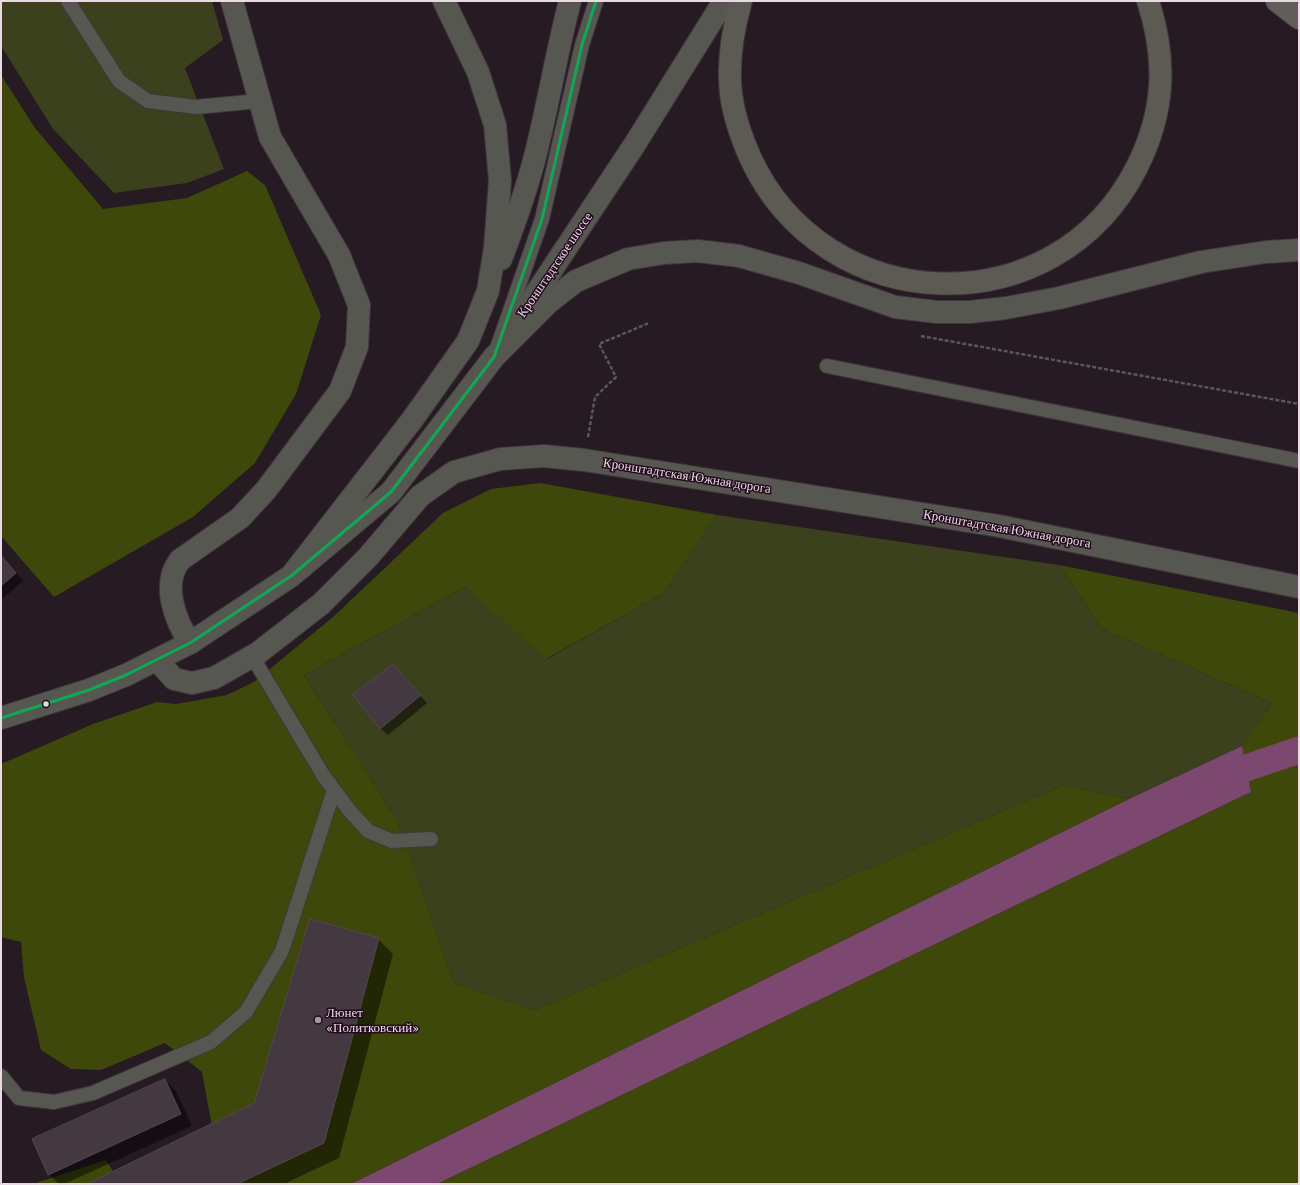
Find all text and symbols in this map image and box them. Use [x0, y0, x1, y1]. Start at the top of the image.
street label: Кронштадтское шоссе [514, 210, 596, 320]
street label: Кронштадтская Южная дорога [602, 455, 772, 497]
street label: Кронштадтская Южная дорога [922, 507, 1092, 551]
unlabelled marker [41, 699, 51, 709]
place label: Люнет «Политковский» [326, 1005, 419, 1036]
marker: Люнет «Политковский» [313, 1015, 323, 1025]

